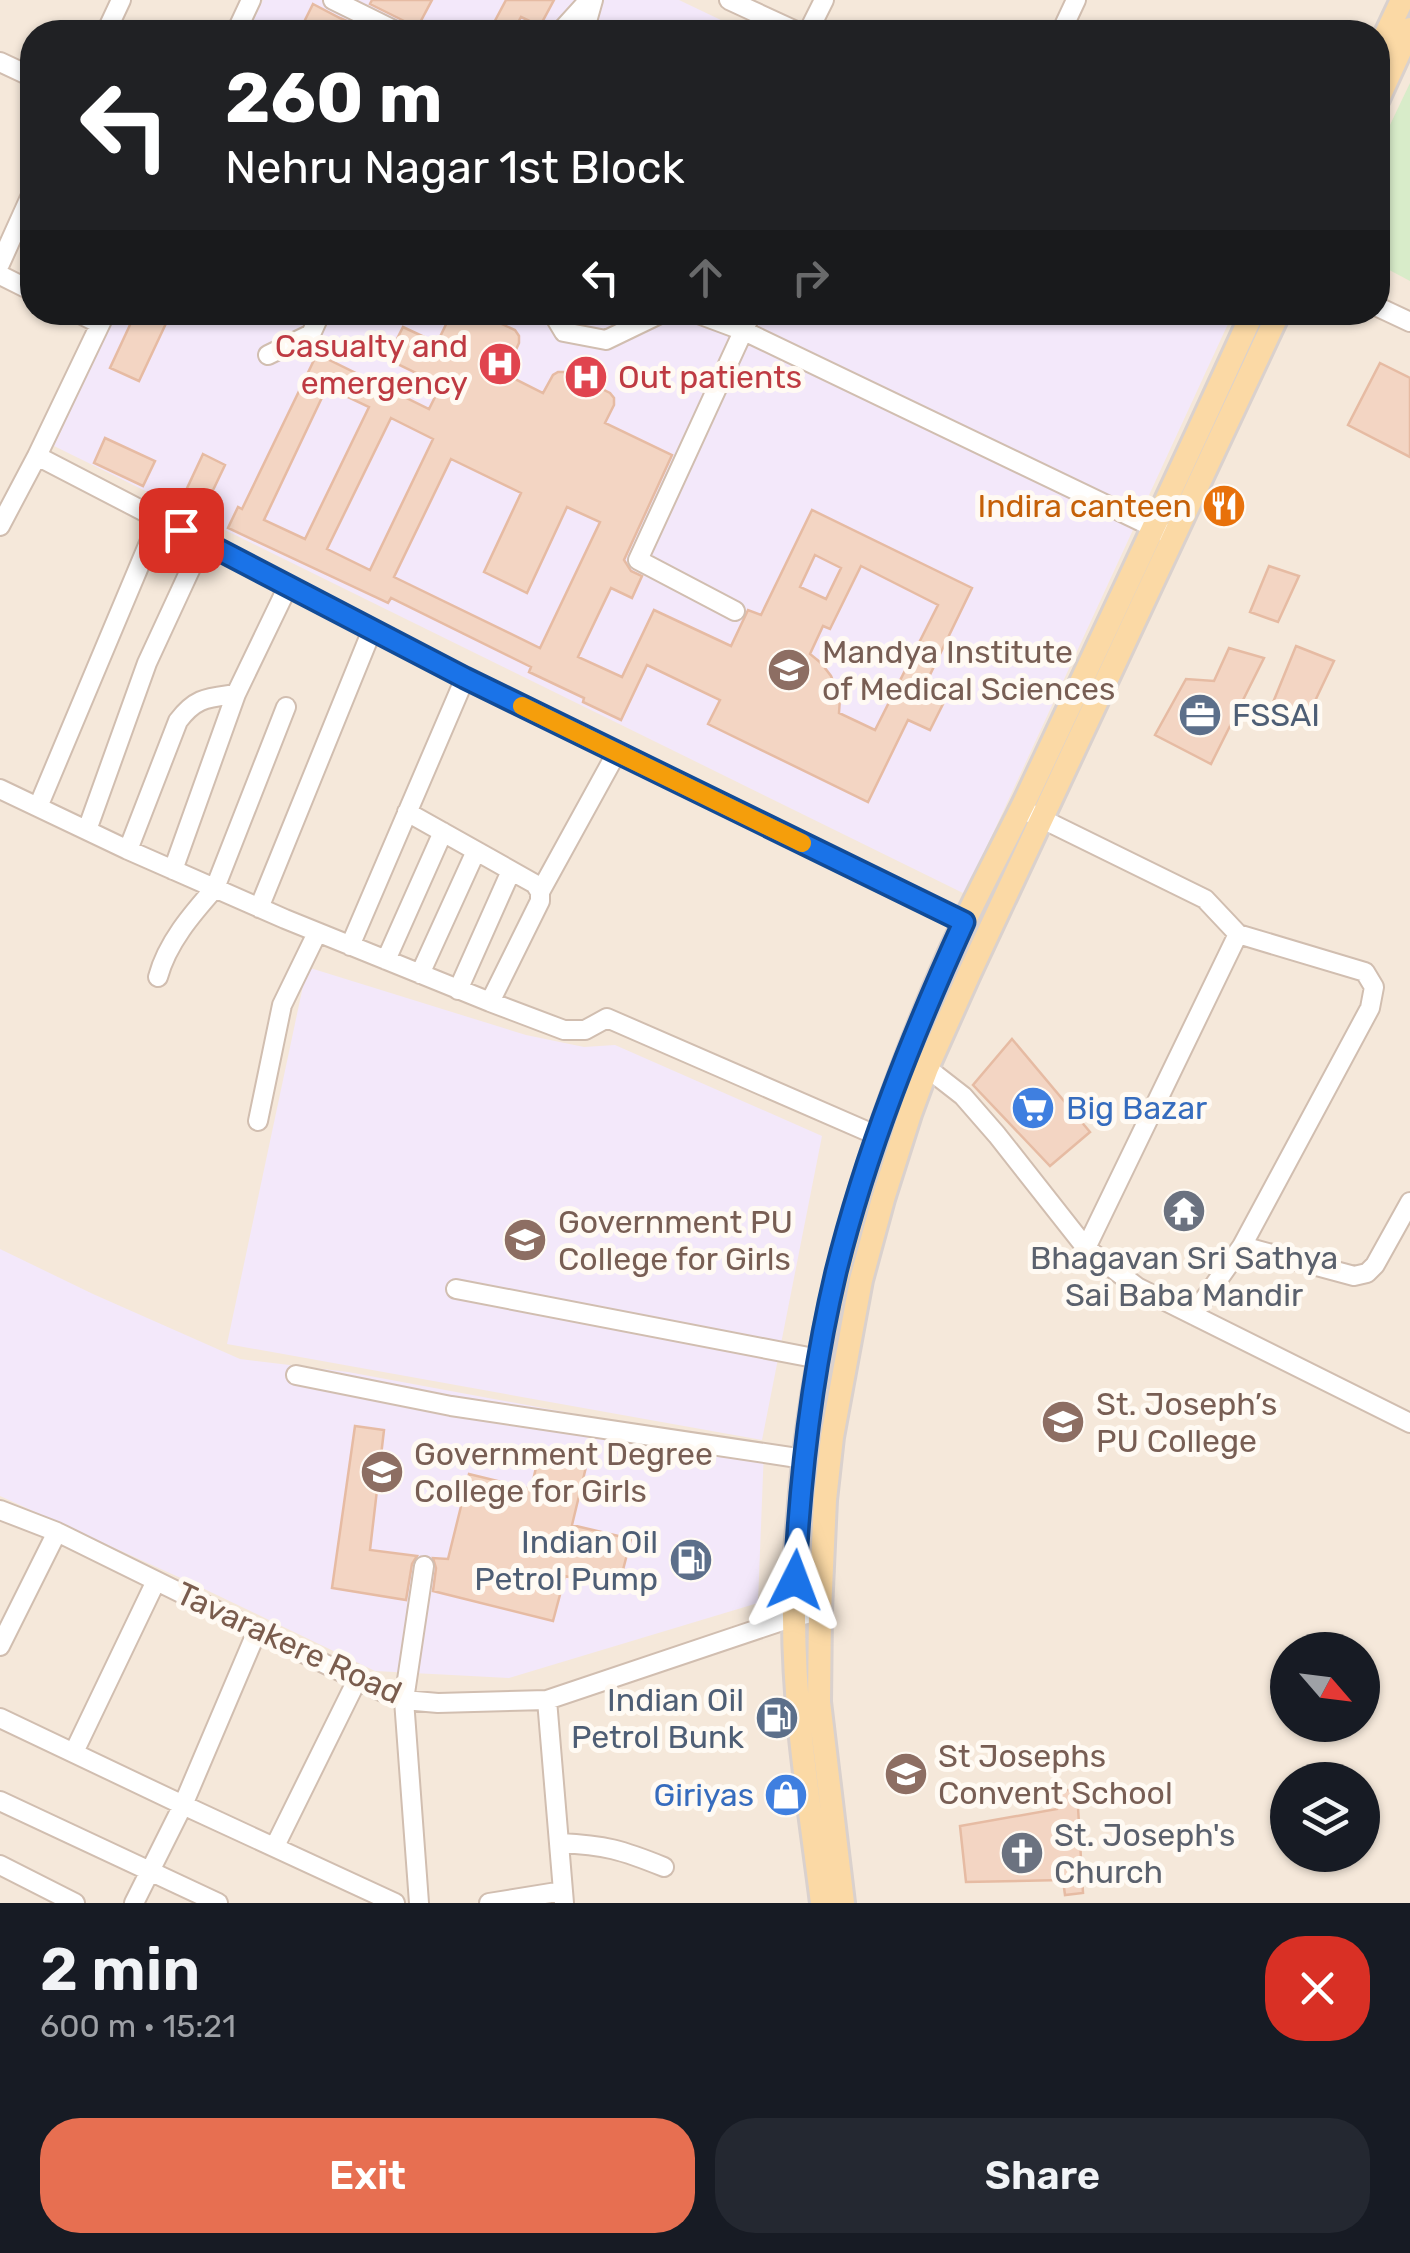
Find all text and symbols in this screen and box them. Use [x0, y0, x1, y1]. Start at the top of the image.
text: 260 m [225, 57, 443, 140]
icon: left [60, 60, 190, 190]
text: Nehru Nagar 1st Block [225, 141, 685, 194]
icon: left [573, 250, 628, 305]
icon: ahead [678, 250, 733, 305]
icon: right [783, 250, 838, 305]
place label: Casualty and emergency [275, 327, 468, 402]
hospital icon: Casualty and emergency [477, 341, 523, 387]
hospital icon: Out patients [563, 354, 609, 400]
place label: Out patients [618, 358, 802, 396]
restaurant icon: Indira canteen [1201, 483, 1247, 529]
place label: Indira canteen [977, 487, 1192, 525]
pin [139, 488, 224, 573]
icon: arrive [154, 503, 209, 558]
place label: Mandya Institute of Medical Sciences [822, 633, 1115, 708]
school or university icon: Mandya Institute of Medical Sciences [766, 647, 812, 693]
office icon: FSSAI [1177, 692, 1223, 738]
place label: FSSAI [1232, 696, 1320, 734]
supermarket icon: Big Bazar [1010, 1085, 1056, 1131]
place label: Big Bazar [1066, 1089, 1207, 1127]
temple icon: Bhagavan Sri Sathya Sai Baba Mandir [1161, 1188, 1207, 1234]
place label: Government PU College for Girls [558, 1203, 793, 1278]
school or university icon: Government PU College for Girls [502, 1217, 548, 1263]
place label: Bhagavan Sri Sathya Sai Baba Mandir [1030, 1239, 1338, 1314]
place label: St. Joseph’s PU College [1096, 1385, 1277, 1460]
school or university icon: St. Joseph’s PU College [1040, 1399, 1086, 1445]
place label: Government Degree College for Girls [414, 1435, 713, 1510]
school or university icon: Government Degree College for Girls [359, 1449, 405, 1495]
place label: Indian Oil Petrol Pump [474, 1523, 658, 1598]
position arrow [743, 1528, 847, 1632]
fuel station icon: Indian Oil Petrol Pump [668, 1537, 714, 1583]
street label: Tavarakere Road [170, 1574, 408, 1712]
north arrow [1270, 1632, 1380, 1742]
map controls [1270, 1632, 1380, 1872]
place label: Indian Oil Petrol Bunk [571, 1681, 744, 1756]
fuel station icon: Indian Oil Petrol Bunk [754, 1695, 800, 1741]
place label: St Josephs Convent School [938, 1737, 1173, 1812]
school or university icon: St Josephs Convent School [883, 1751, 929, 1797]
button: layers [1270, 1762, 1380, 1872]
shop icon: Giriyas [763, 1772, 809, 1818]
place label: Giriyas [654, 1776, 754, 1814]
place label: St. Joseph's Church [1054, 1816, 1235, 1891]
church icon: St. Joseph's Church [999, 1830, 1045, 1876]
text: 2 min [40, 1934, 200, 2005]
button: close [1265, 1936, 1370, 2041]
text: 600 m · 15:21 [40, 2007, 236, 2045]
button: Exit [40, 2118, 695, 2233]
button: Share [715, 2118, 1370, 2233]

